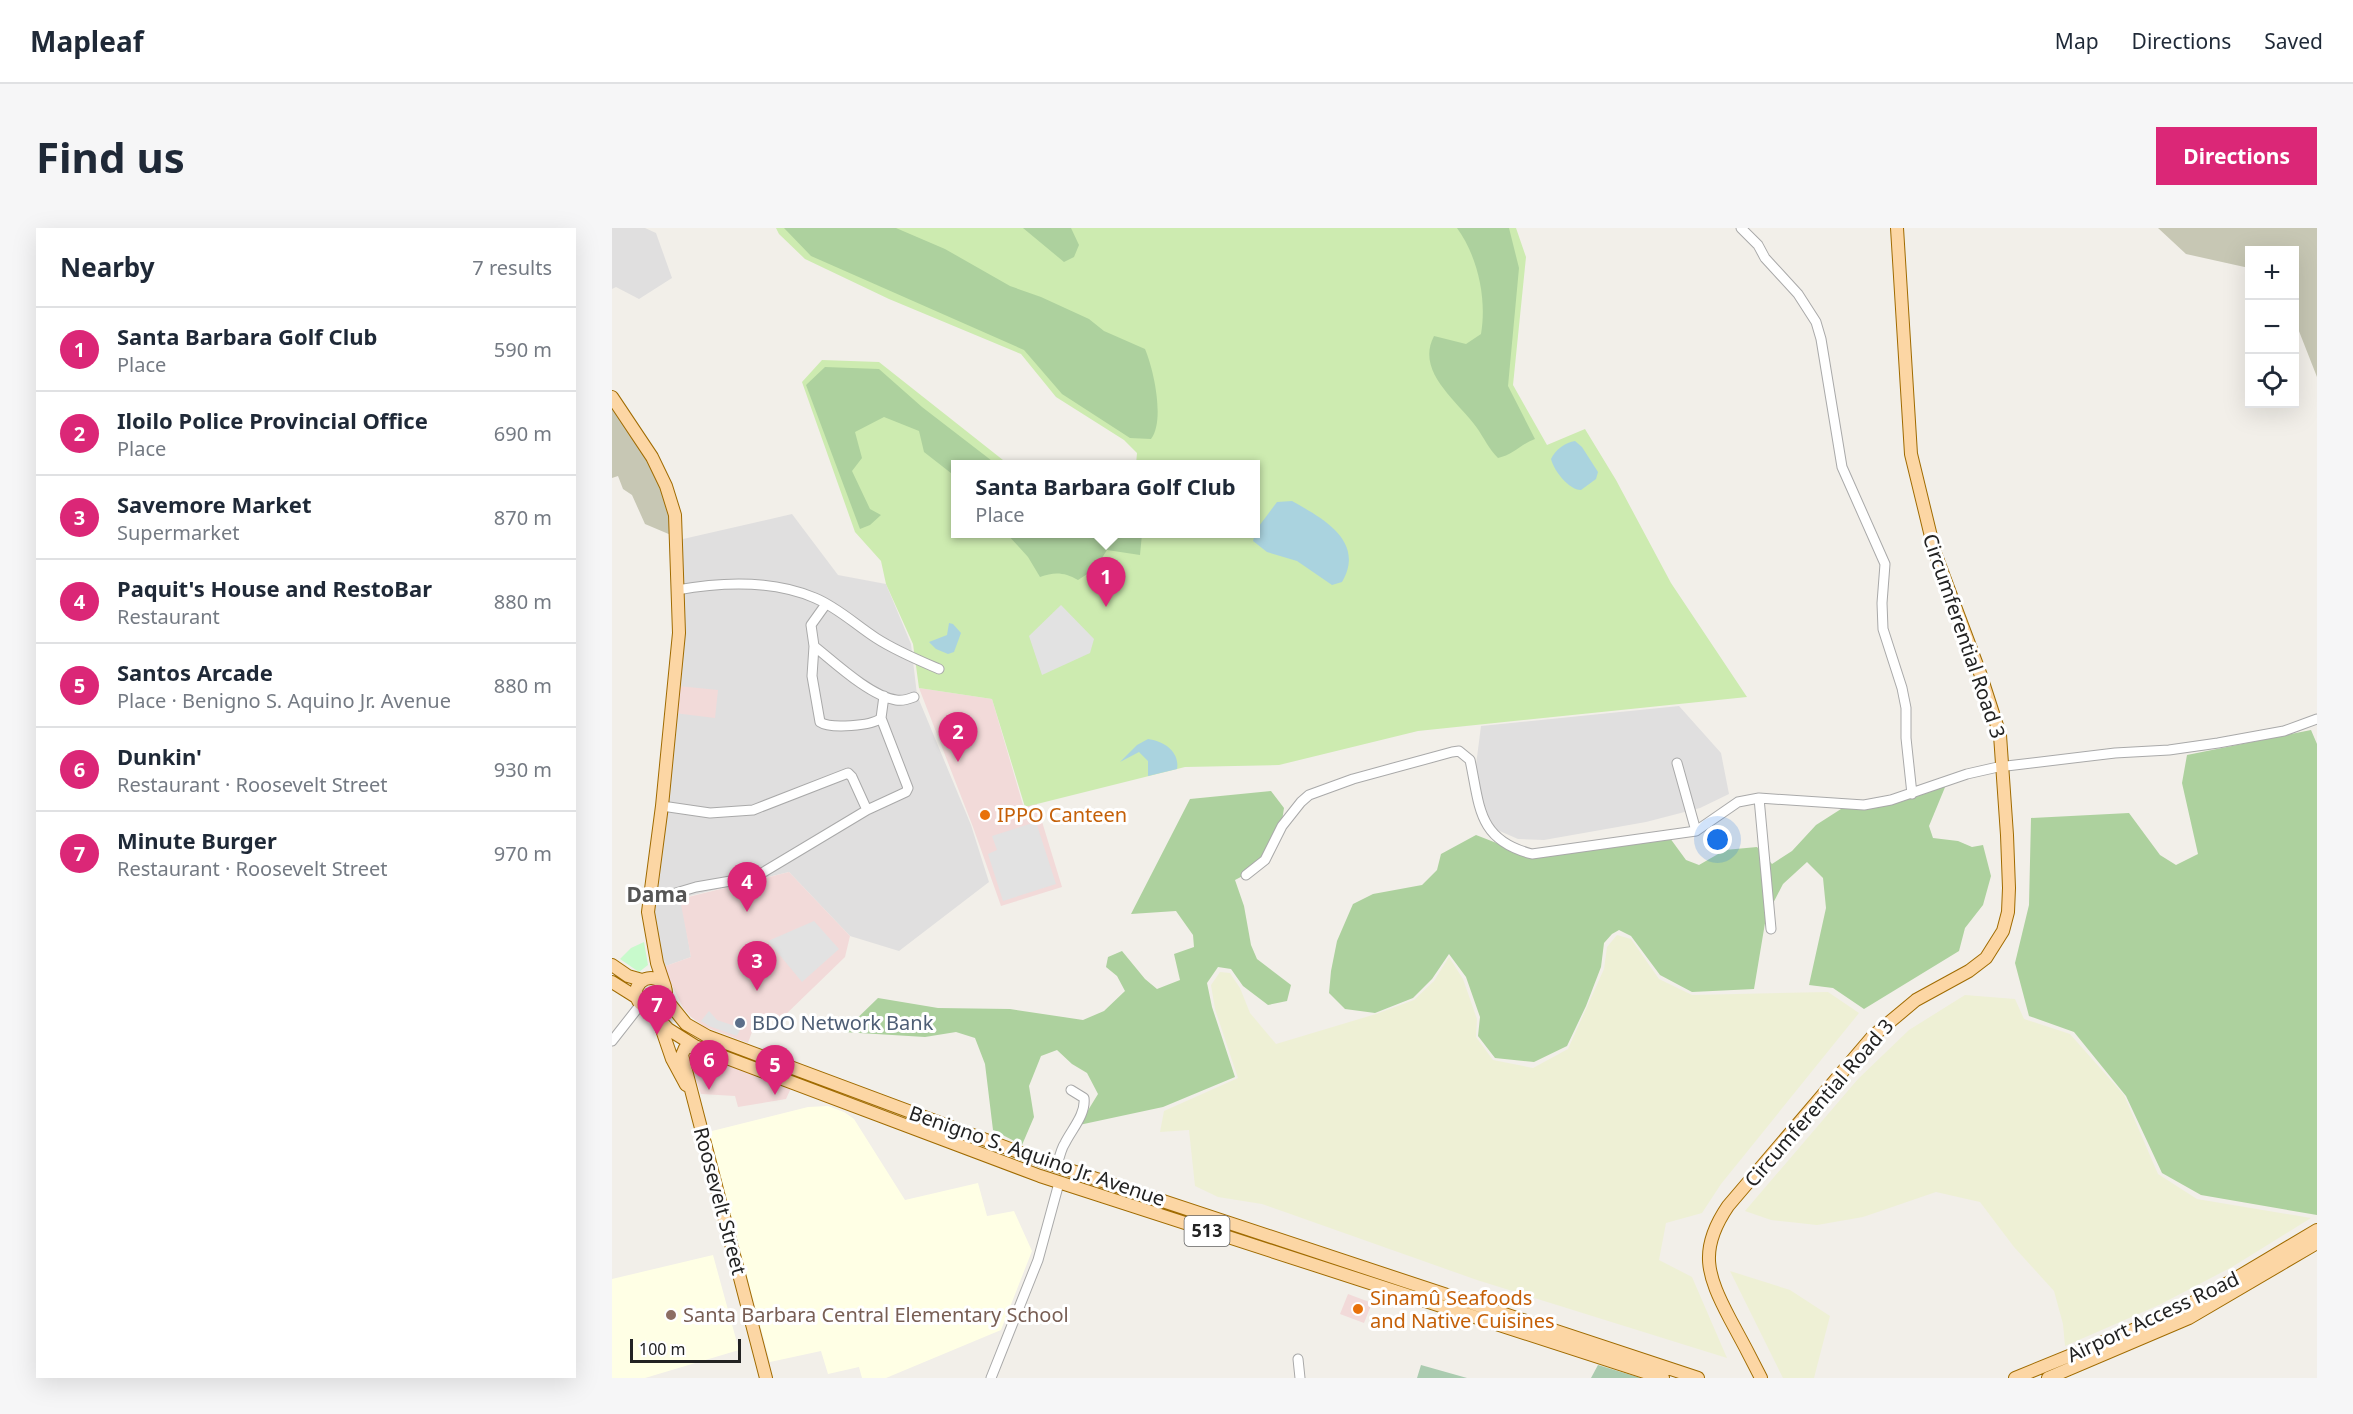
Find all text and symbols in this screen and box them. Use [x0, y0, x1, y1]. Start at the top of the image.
text: Mapleaf [30, 22, 144, 60]
text: Map [2055, 27, 2099, 55]
text: Directions [2132, 27, 2231, 55]
text: Saved [2264, 27, 2323, 55]
button: Directions [2156, 127, 2317, 185]
text: Find us [36, 128, 185, 185]
map controls [2245, 246, 2299, 408]
button: + [2245, 246, 2299, 300]
text: Nearby [60, 249, 155, 285]
text: 7 results [472, 254, 552, 281]
button: − [2245, 300, 2299, 354]
text: Santa Barbara Golf Club [117, 321, 377, 351]
text: 1 [74, 336, 85, 363]
text: 590 m [494, 336, 552, 363]
text: Place [117, 351, 166, 378]
button: locate [2245, 354, 2299, 408]
text: Iloilo Police Provincial Office [117, 405, 428, 435]
text: 2 [74, 420, 85, 447]
text: 690 m [494, 420, 552, 447]
text: Place [117, 435, 166, 462]
popup [951, 460, 1260, 538]
text: Santa Barbara Golf Club [975, 471, 1236, 501]
text: Savemore Market [117, 489, 312, 519]
text: Place [975, 501, 1025, 528]
text: 3 [74, 504, 85, 531]
text: 870 m [494, 504, 552, 531]
text: Supermarket [117, 519, 240, 546]
street label: Circumferential Road 3 [1917, 530, 2012, 742]
pin: 1 [1086, 558, 1126, 607]
text: Paquit's House and RestoBar [117, 573, 432, 603]
text: 4 [74, 588, 85, 615]
text: 880 m [494, 588, 552, 615]
text: Restaurant [117, 603, 220, 630]
text: Santos Arcade [117, 657, 273, 687]
text: 5 [74, 672, 85, 699]
text: 880 m [494, 672, 552, 699]
text: Place · Benigno S. Aquino Jr. Avenue [117, 687, 451, 714]
pin: 2 [938, 712, 978, 762]
text: Dunkin' [117, 741, 202, 771]
text: 6 [74, 756, 85, 783]
text: 930 m [494, 756, 552, 783]
text: Restaurant · Roosevelt Street [117, 771, 387, 798]
place label: IPPO Canteen [997, 801, 1127, 828]
marker: IPPO Canteen [978, 808, 992, 822]
text: Minute Burger [117, 825, 277, 855]
your location [1703, 825, 1732, 854]
text: 7 [74, 840, 85, 867]
text: 970 m [494, 840, 552, 867]
text: Restaurant · Roosevelt Street [117, 855, 387, 882]
pin: 4 [728, 862, 766, 912]
district label: Dama [626, 880, 688, 908]
pin: 3 [738, 942, 776, 991]
pin: 7 [638, 986, 676, 1035]
place label: BDO Network Bank [752, 1009, 934, 1036]
street label: Circumferential Road 3 [1738, 1013, 1899, 1193]
marker: BDO Network Bank [733, 1016, 747, 1030]
pin: 6 [690, 1040, 728, 1090]
pin: 5 [756, 1046, 794, 1095]
street label: Benigno S. Aquino Jr. Avenue [906, 1099, 1169, 1212]
street label: Roosevelt Street [688, 1124, 753, 1278]
road number: 513 [1184, 1216, 1230, 1246]
street label: Airport Access Road [2062, 1265, 2243, 1368]
place label: Sinamû Seafoods and Native Cuisines [1370, 1284, 1555, 1334]
place label: Santa Barbara Central Elementary School [683, 1301, 1069, 1328]
marker: Sinamû Seafoods and Native Cuisines [1351, 1302, 1365, 1316]
marker: Santa Barbara Central Elementary School [664, 1308, 678, 1322]
scale bar [630, 1336, 741, 1364]
text: 100 m [639, 1338, 686, 1360]

